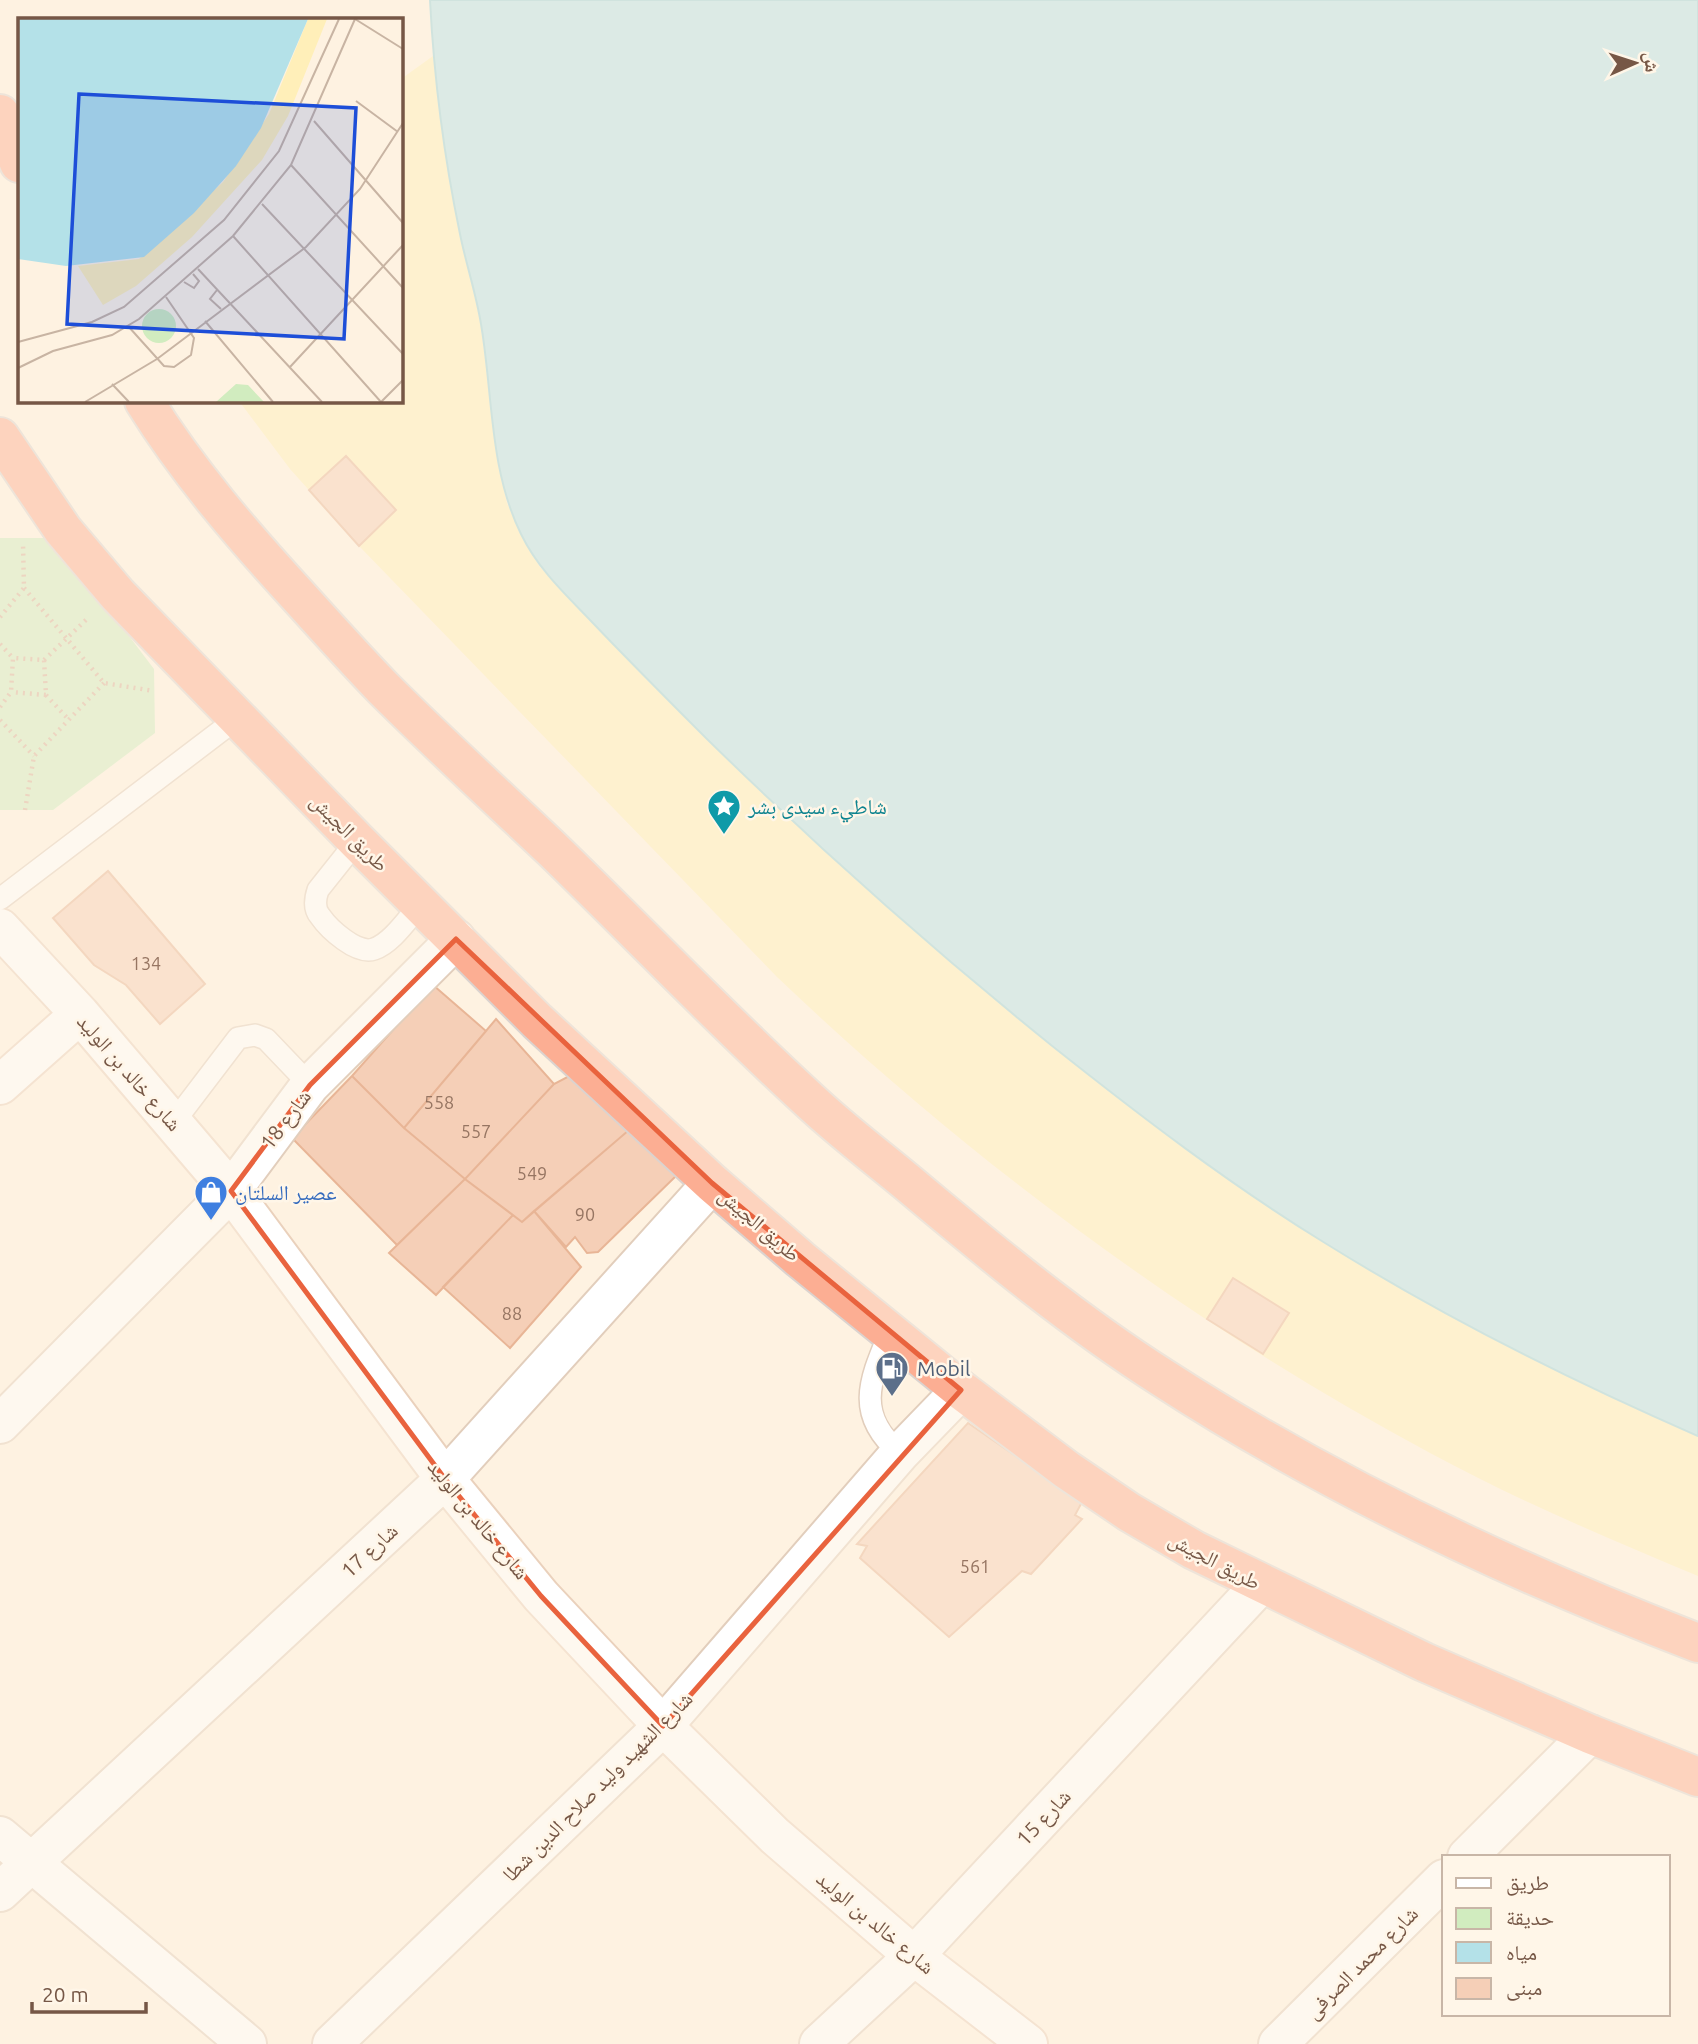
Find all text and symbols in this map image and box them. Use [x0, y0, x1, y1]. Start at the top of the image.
inset map [18, 18, 402, 402]
north arrow [1600, 28, 1670, 98]
text: ش [1639, 51, 1663, 73]
place icon: شاطيء سيدى بشر [705, 787, 743, 836]
street label: طريق الجيش [305, 788, 394, 877]
place label: شاطيء سيدى بشر [747, 794, 887, 823]
house number: 134 [131, 953, 161, 973]
street label: شارع خالد بن الوليد [71, 1009, 187, 1137]
street label: شارع 18 [255, 1084, 317, 1155]
house number: 558 [424, 1092, 454, 1112]
house number: 557 [461, 1121, 491, 1141]
house number: 549 [517, 1163, 547, 1183]
shop icon: عصير السلتان [192, 1173, 230, 1222]
place label: عصير السلتان [235, 1180, 337, 1205]
street label: طريق الجيش [713, 1182, 806, 1267]
house number: 90 [575, 1204, 595, 1224]
house number: 88 [502, 1303, 522, 1323]
fuel station icon: Mobil [873, 1349, 911, 1398]
place label: Mobil [917, 1356, 970, 1380]
street label: شارع خالد بن الوليد [422, 1454, 534, 1585]
street label: شارع 17 [336, 1518, 404, 1584]
street label: طريق الجيش [1164, 1526, 1265, 1596]
house number: 561 [960, 1556, 990, 1576]
street label: شارع الشهيد وليد صلاح الدين شطا [497, 1686, 698, 1887]
street label: شارع 15 [1011, 1784, 1077, 1852]
legend [1442, 1855, 1670, 2016]
street label: شارع خالد بن الوليد [811, 1866, 940, 1980]
text: طريق [1506, 1870, 1549, 1896]
street label: شارع محمد الصرفى [1300, 1901, 1424, 2025]
text: حديقة [1506, 1905, 1554, 1929]
text: مياه [1506, 1940, 1537, 1964]
scale bar [32, 1970, 145, 2014]
text: مبنى [1506, 1975, 1542, 2001]
text: 20 m [42, 1982, 89, 2006]

